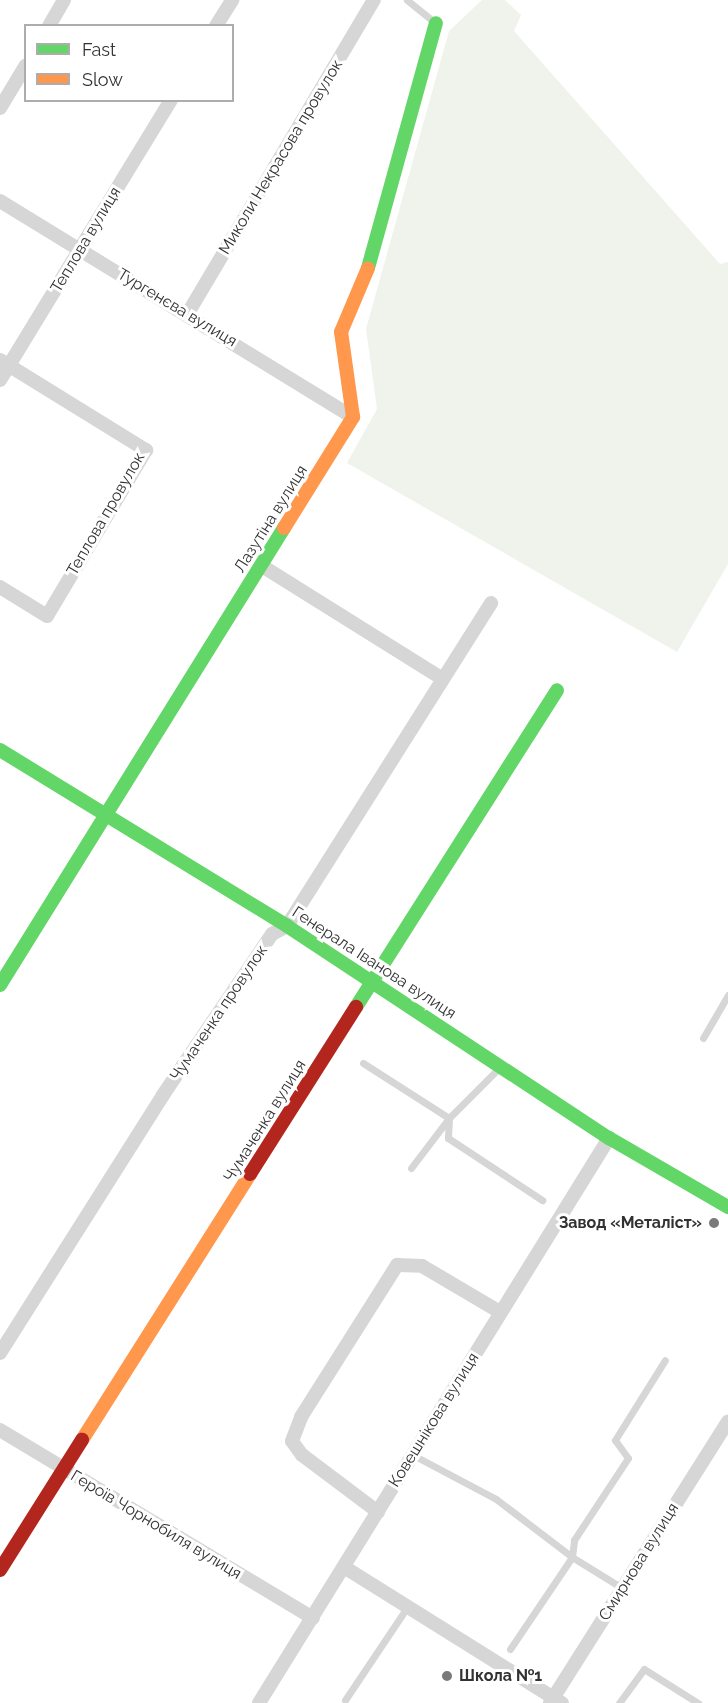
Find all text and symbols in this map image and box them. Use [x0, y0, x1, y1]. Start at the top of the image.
legend [24, 24, 234, 102]
text: Fast [82, 39, 116, 60]
street label: Миколи Некрасова провулок [215, 56, 347, 258]
text: Slow [82, 69, 123, 90]
street label: Теплова вулиця [47, 184, 125, 296]
street label: Тургенєва вулиця [114, 265, 240, 351]
street label: Теплова провулок [63, 449, 149, 579]
street label: Лазутіна вулиця [230, 462, 312, 576]
street label: Генерала Іванова вулиця [288, 903, 460, 1023]
street label: Чумаченка провулок [166, 941, 272, 1085]
street label: Чумаченка вулиця [220, 1056, 310, 1186]
place label: Завод «Металіст» [559, 1213, 702, 1233]
marker: Завод «Металіст» [707, 1216, 721, 1230]
street label: Ковешнікова вулиця [385, 1349, 483, 1491]
street label: Героїв Чорнобиля вулиця [67, 1466, 245, 1584]
street label: Смирнова вулиця [595, 1500, 683, 1624]
place label: Школа №1 [459, 1666, 542, 1686]
marker: Школа №1 [440, 1669, 454, 1683]

